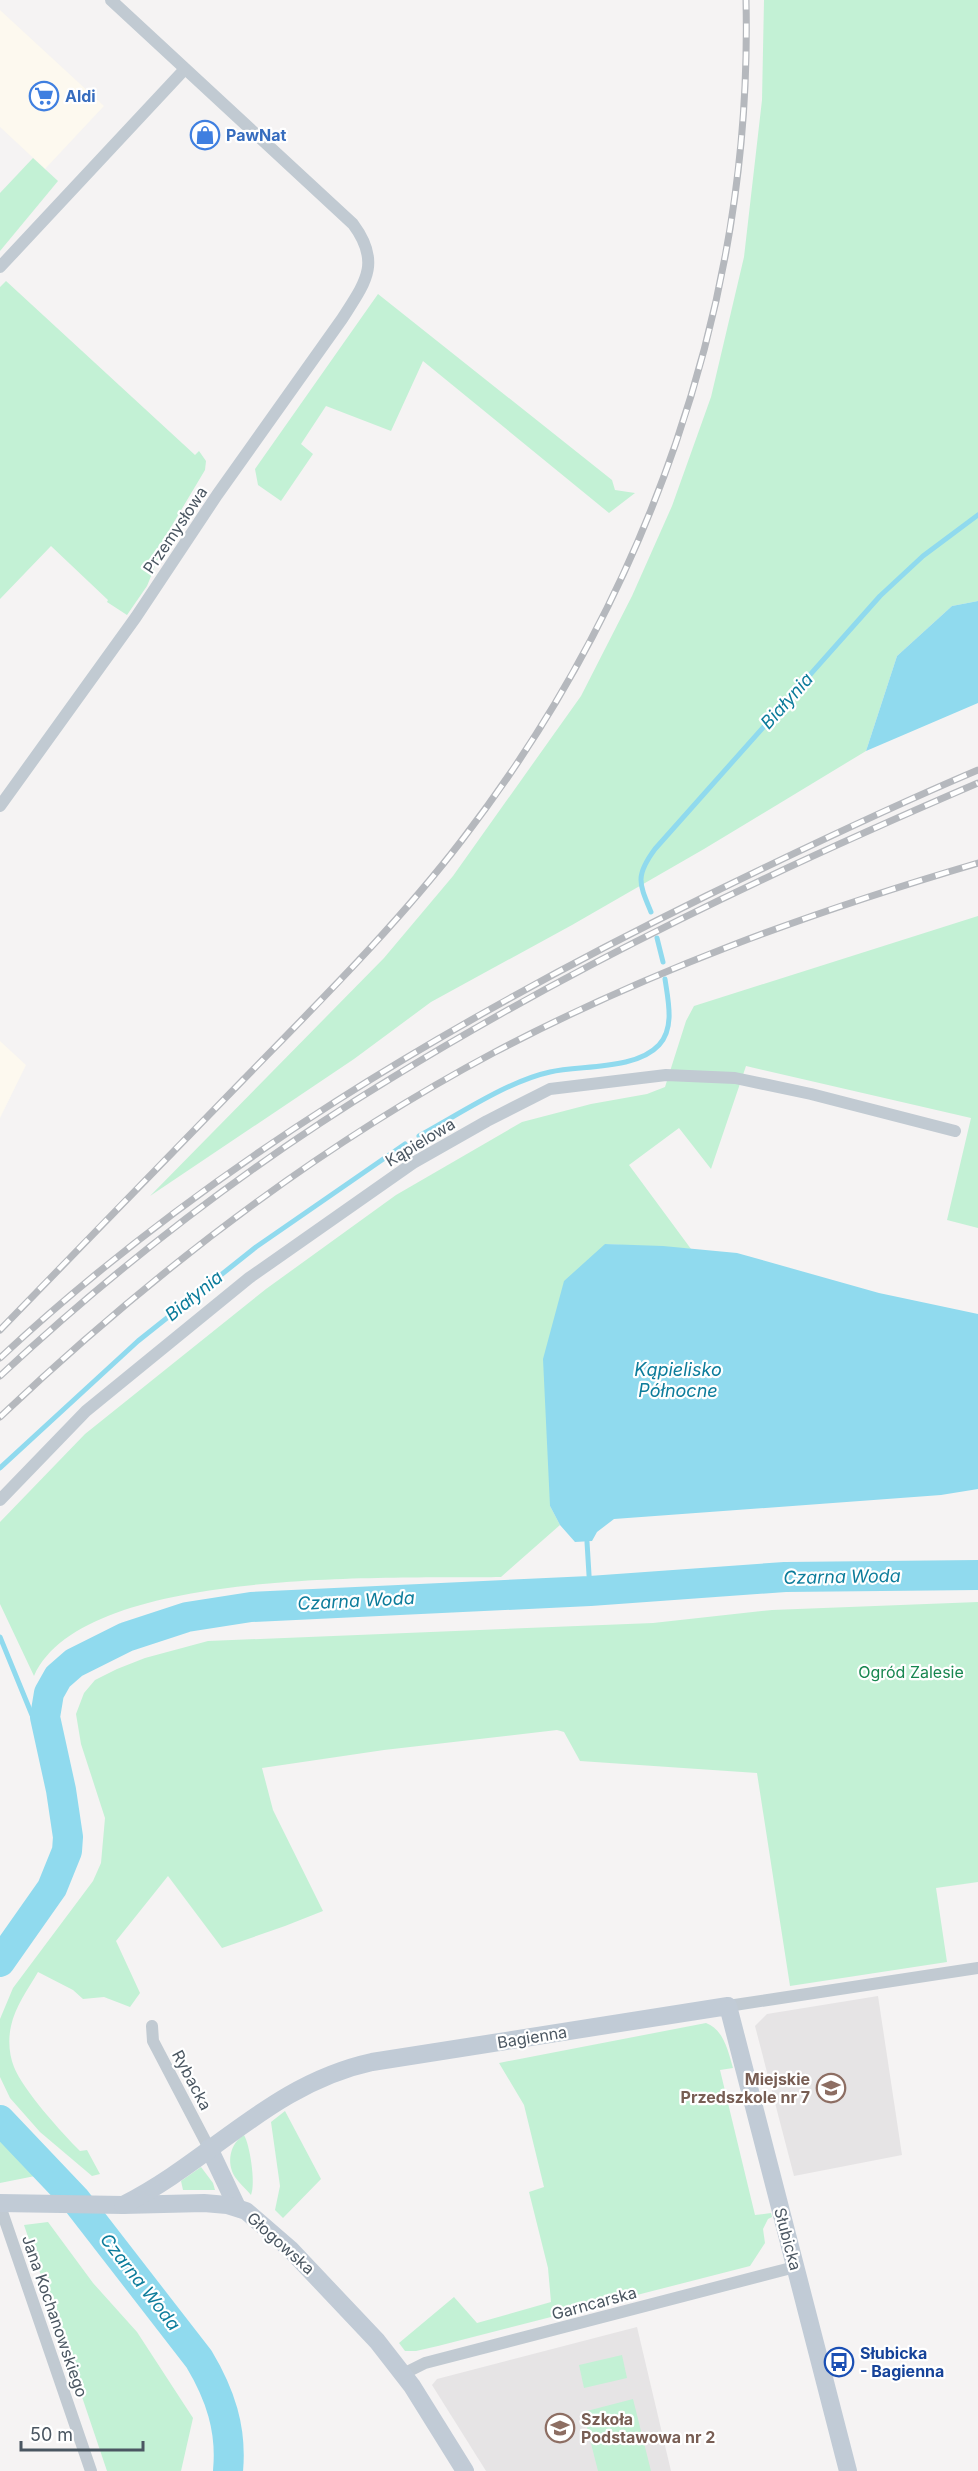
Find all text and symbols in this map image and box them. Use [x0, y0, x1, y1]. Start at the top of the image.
supermarket icon: Aldi [28, 80, 60, 112]
place label: Aldi [65, 86, 96, 106]
shop icon: PawNat [189, 119, 221, 151]
place label: PawNat [226, 125, 287, 145]
street label: Przemysłowa [139, 483, 211, 577]
water label: Białynia [756, 668, 817, 733]
street label: Kąpielowa [381, 1113, 459, 1171]
water label: Białynia [161, 1266, 227, 1325]
water label: Kąpielisko Północne [634, 1359, 722, 1401]
water label: Czarna Woda [783, 1565, 901, 1588]
water label: Czarna Woda [297, 1587, 415, 1614]
park label: Ogród Zalesie [858, 1662, 964, 1682]
street label: Bagienna [496, 2022, 568, 2052]
street label: Rybacka [168, 2047, 216, 2113]
place label: Miejskie Przedszkole nr 7 [681, 2069, 810, 2107]
school or university icon: Miejskie Przedszkole nr 7 [815, 2072, 847, 2104]
street label: Słubicka [770, 2205, 806, 2273]
street label: Głogowska [243, 2208, 319, 2278]
water label: Czarna Woda [96, 2229, 185, 2334]
street label: Jana Kochanowskiego [18, 2232, 92, 2400]
street label: Garncarska [549, 2282, 639, 2324]
place label: Słubicka - Bagienna [860, 2343, 944, 2381]
bus stop icon: Słubicka - Bagienna [823, 2346, 855, 2378]
place label: Szkoła Podstawowa nr 2 [581, 2409, 715, 2447]
school or university icon: Szkoła Podstawowa nr 2 [544, 2412, 576, 2444]
scale bar [21, 2414, 142, 2452]
text: 50 m [30, 2424, 73, 2445]

